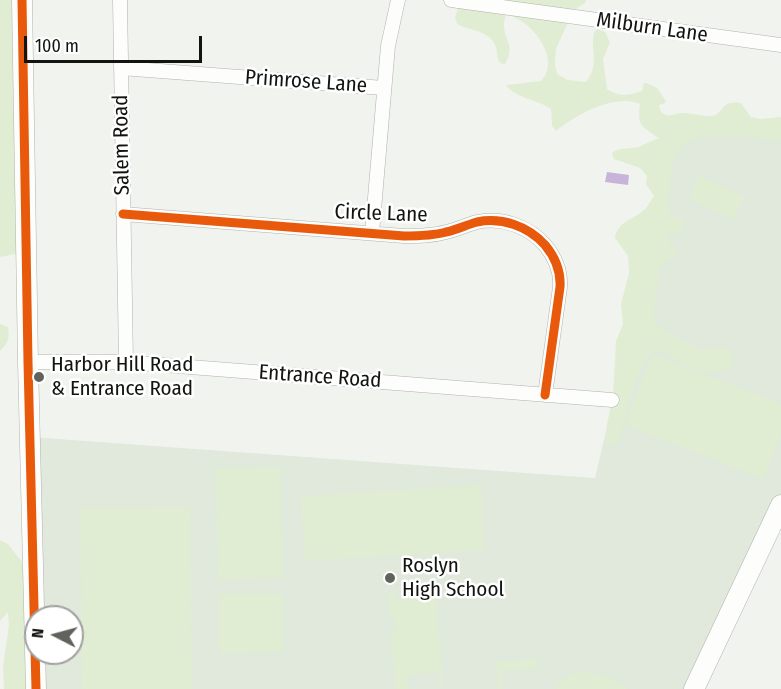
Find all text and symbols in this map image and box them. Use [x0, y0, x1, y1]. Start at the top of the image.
street label: Milburn Lane [595, 8, 709, 48]
scale bar [27, 24, 206, 62]
text: 100 m [35, 35, 79, 57]
street label: Primrose Lane [244, 65, 368, 99]
street label: Salem Road [109, 94, 135, 196]
street label: Circle Lane [334, 200, 428, 228]
place label: Harbor Hill Road & Entrance Road [51, 352, 193, 402]
street label: Entrance Road [258, 360, 382, 394]
marker: Harbor Hill Road & Entrance Road [32, 370, 46, 384]
place label: Roslyn High School [402, 553, 504, 603]
marker: Roslyn High School [383, 571, 397, 585]
north arrow [24, 605, 84, 665]
text: N [28, 628, 48, 639]

